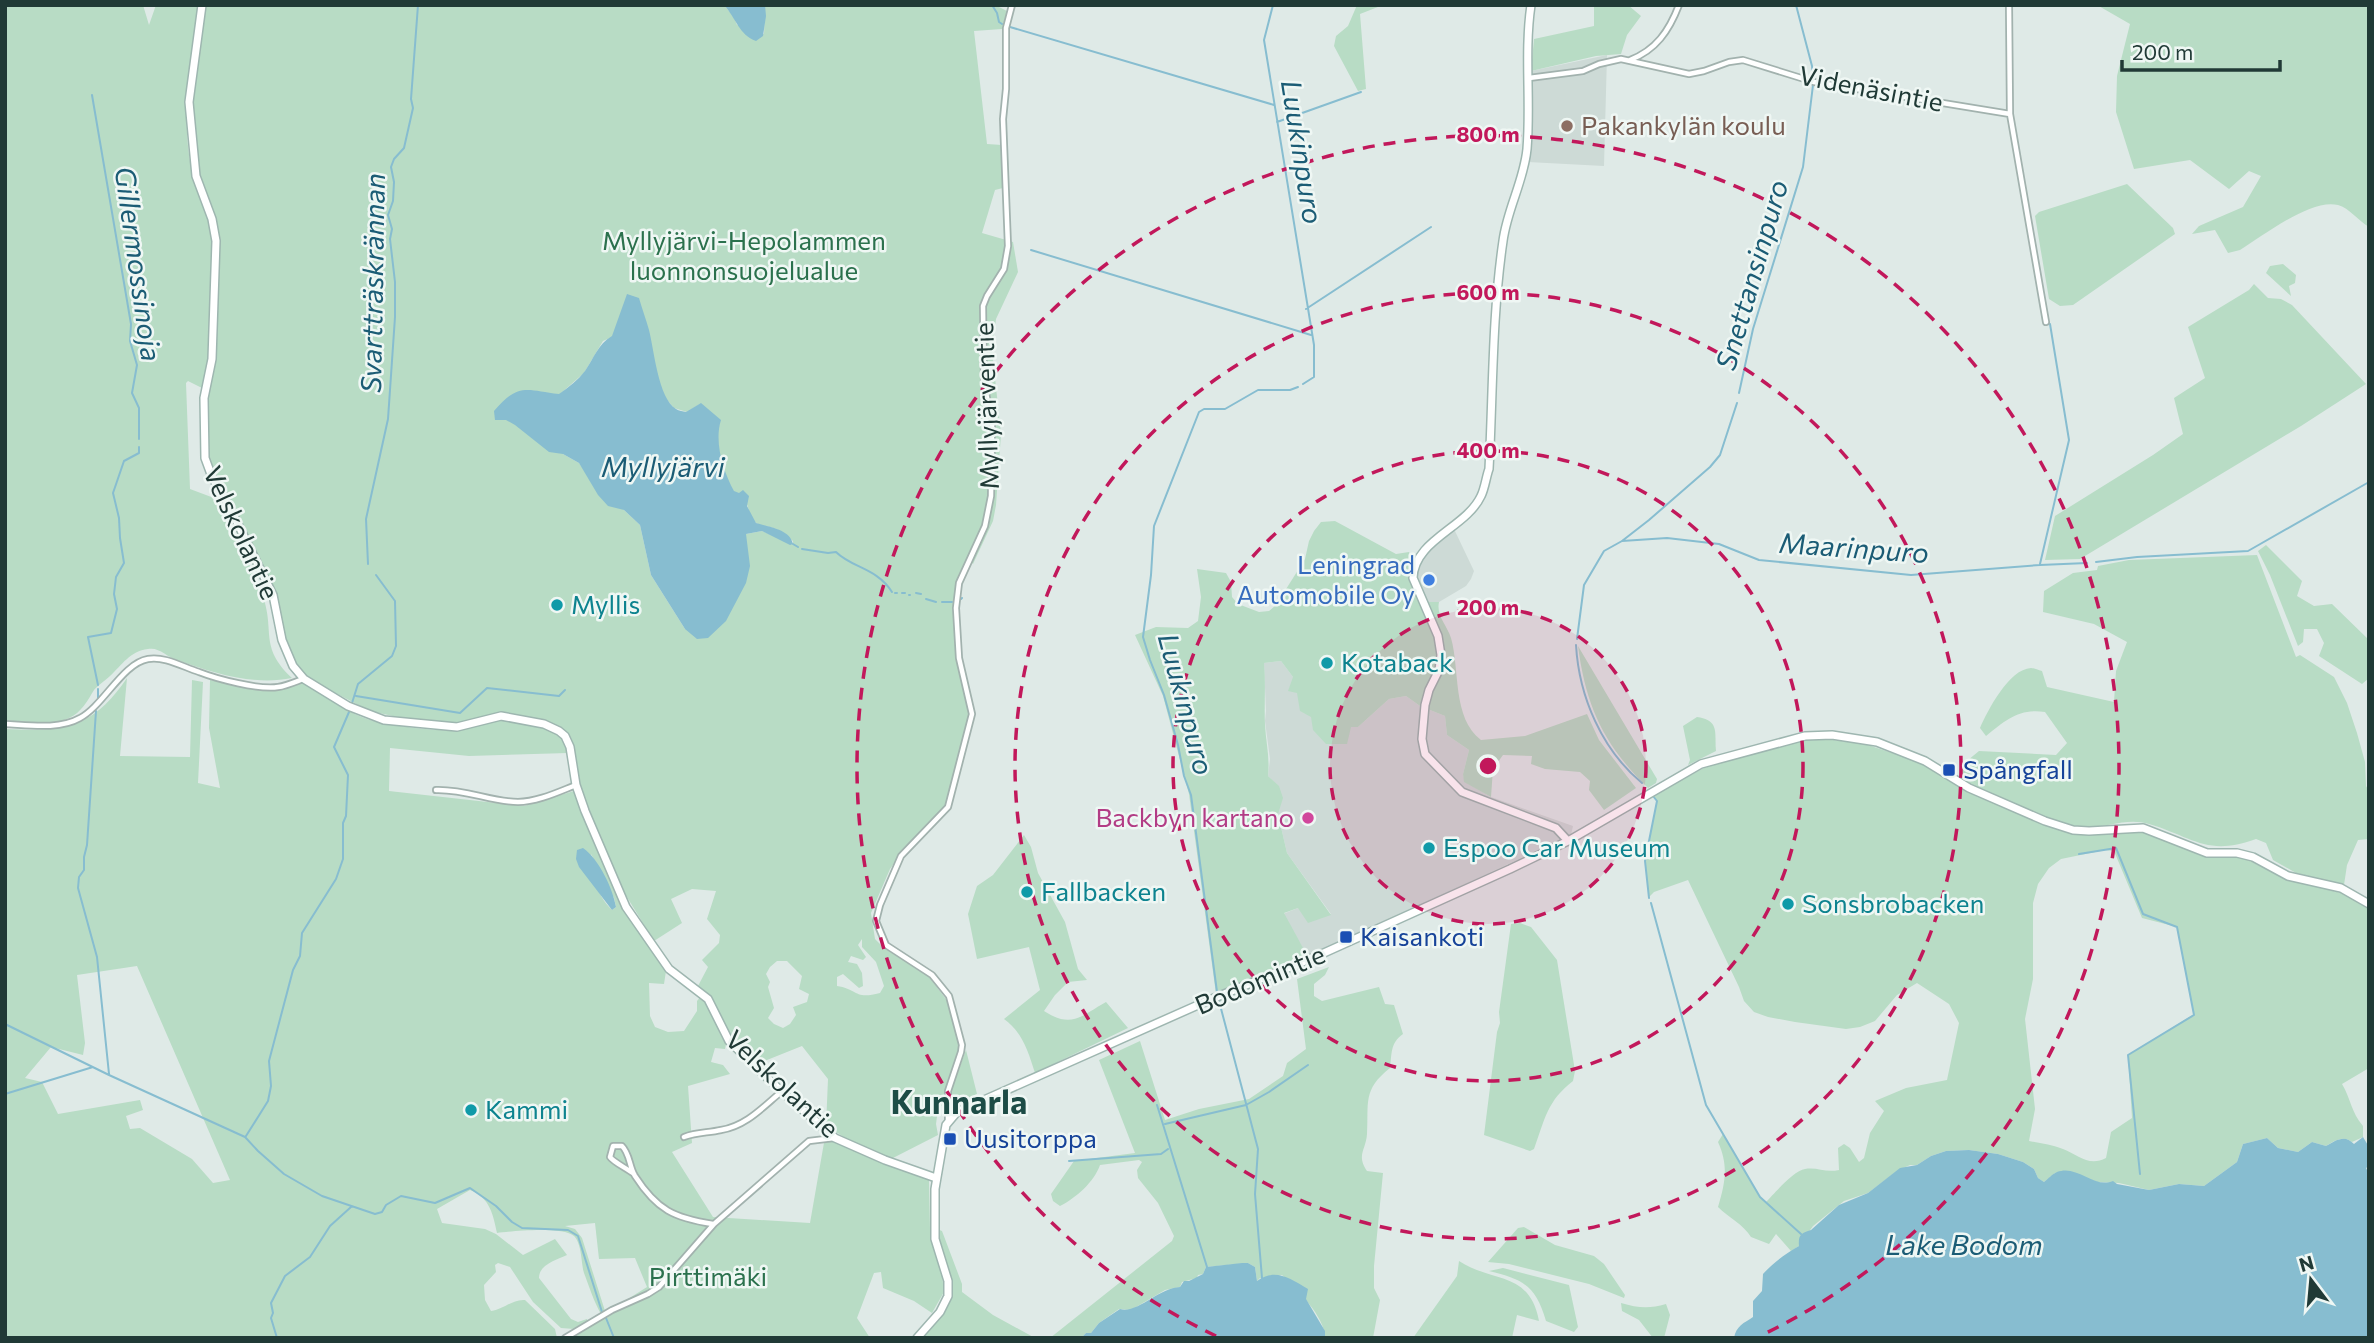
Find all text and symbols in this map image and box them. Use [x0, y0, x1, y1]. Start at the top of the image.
scale bar [2122, 28, 2280, 72]
text: 200 m [2132, 39, 2193, 64]
street label: Videnäsintie [1797, 58, 1946, 117]
water label: Luukinpuro [1275, 77, 1331, 226]
place label: Pakankylän koulu [1581, 109, 1786, 140]
marker: Pakankylän koulu [1559, 118, 1575, 134]
text: 800 m [1456, 121, 1520, 146]
water label: Gillermossinoja [109, 164, 169, 363]
water label: Svartträskrännan [353, 173, 391, 393]
water label: Snettansinpuro [1708, 176, 1794, 374]
park label: Myllyjärvi-Hepolammen luonnonsuojelualue [602, 224, 886, 285]
text: 600 m [1456, 279, 1520, 304]
street label: Myllyjärventie [967, 322, 1004, 490]
text: 400 m [1456, 437, 1520, 462]
water label: Myllyjärvi [601, 449, 726, 483]
street label: Velskolantie [198, 461, 287, 604]
water label: Maarinpuro [1778, 525, 1930, 569]
place label: Leningrad Automobile Oy [1237, 548, 1415, 609]
marker: Leningrad Automobile Oy [1421, 572, 1437, 588]
place label: Myllis [571, 588, 640, 619]
text: 200 m [1457, 594, 1519, 619]
marker: Myllis [549, 597, 565, 613]
water label: Luukinpuro [1152, 629, 1222, 778]
place label: Kotaback [1341, 646, 1453, 677]
marker: Kotaback [1319, 655, 1335, 671]
place label: Spångfall [1963, 753, 2073, 784]
centre of rings [1476, 754, 1500, 778]
marker: Spångfall [1941, 762, 1957, 778]
place label: Backbyn kartano [1096, 801, 1294, 832]
marker: Backbyn kartano [1300, 810, 1316, 826]
place label: Espoo Car Museum [1443, 831, 1671, 862]
marker: Espoo Car Museum [1421, 840, 1437, 856]
place label: Fallbacken [1041, 875, 1166, 906]
marker: Fallbacken [1019, 884, 1035, 900]
place label: Sonsbrobacken [1802, 887, 1984, 918]
marker: Sonsbrobacken [1780, 896, 1796, 912]
place label: Kaisankoti [1360, 920, 1484, 951]
marker: Kaisankoti [1338, 929, 1354, 945]
street label: Bodomintie [1190, 937, 1329, 1020]
street label: Velskolantie [720, 1023, 846, 1143]
district label: Kunnarla [891, 1080, 1027, 1121]
place label: Kammi [485, 1093, 568, 1124]
marker: Kammi [463, 1102, 479, 1118]
place label: Uusitorppa [964, 1122, 1097, 1153]
marker: Uusitorppa [942, 1131, 958, 1147]
water label: Lake Bodom [1885, 1227, 2043, 1261]
north arrow [2276, 1245, 2346, 1315]
text: N [2296, 1250, 2316, 1276]
park label: Pirttimäki [649, 1260, 767, 1291]

